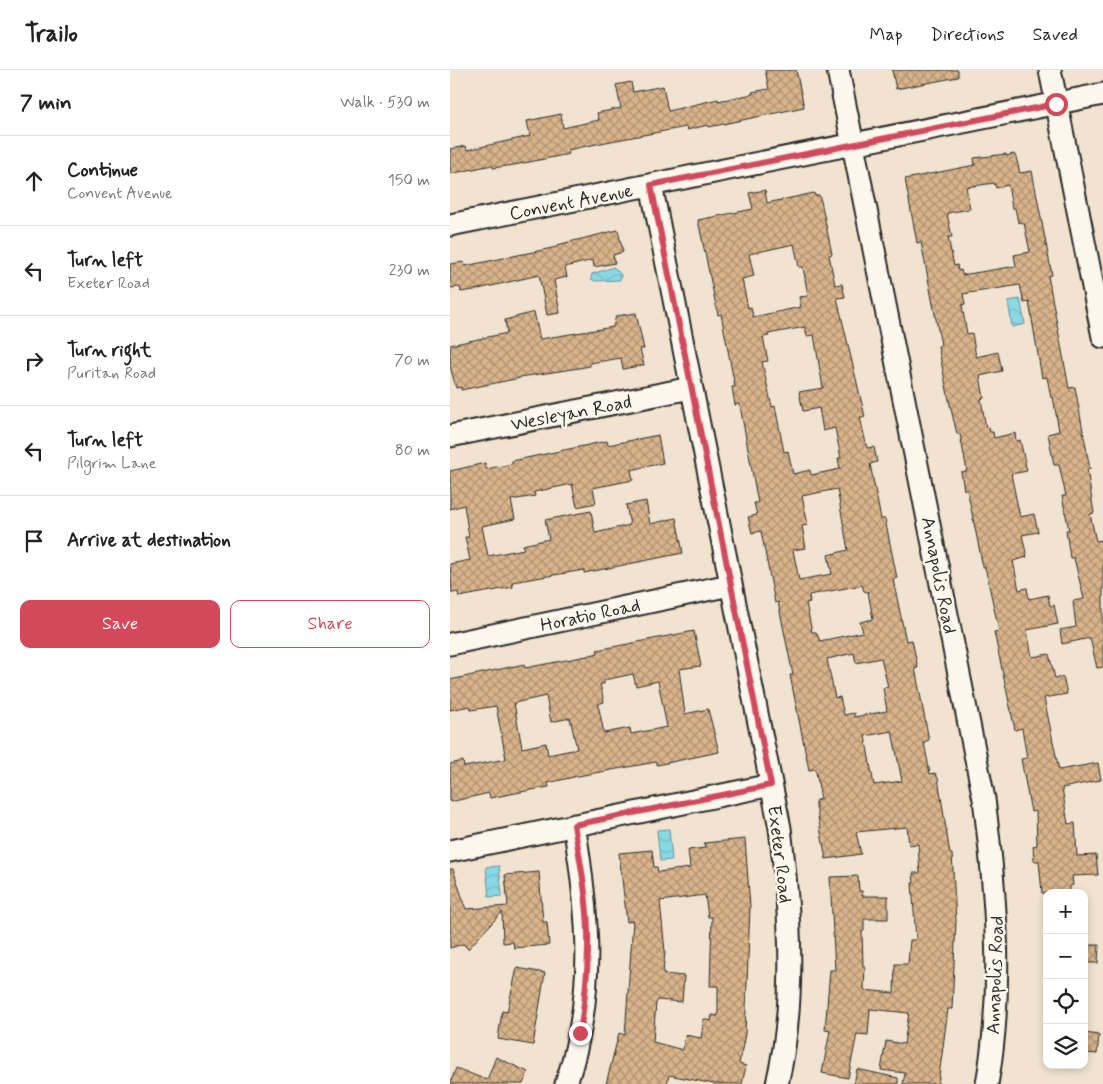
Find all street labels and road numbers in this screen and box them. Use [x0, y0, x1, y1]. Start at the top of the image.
street label: Convent Avenue [507, 178, 635, 227]
street label: Wesleyan Road [509, 390, 634, 438]
street label: Annapolis Road [915, 515, 962, 636]
street label: Horatio Road [538, 593, 643, 638]
street label: Exeter Road [761, 804, 798, 904]
street label: Annapolis Road [981, 915, 1010, 1035]

